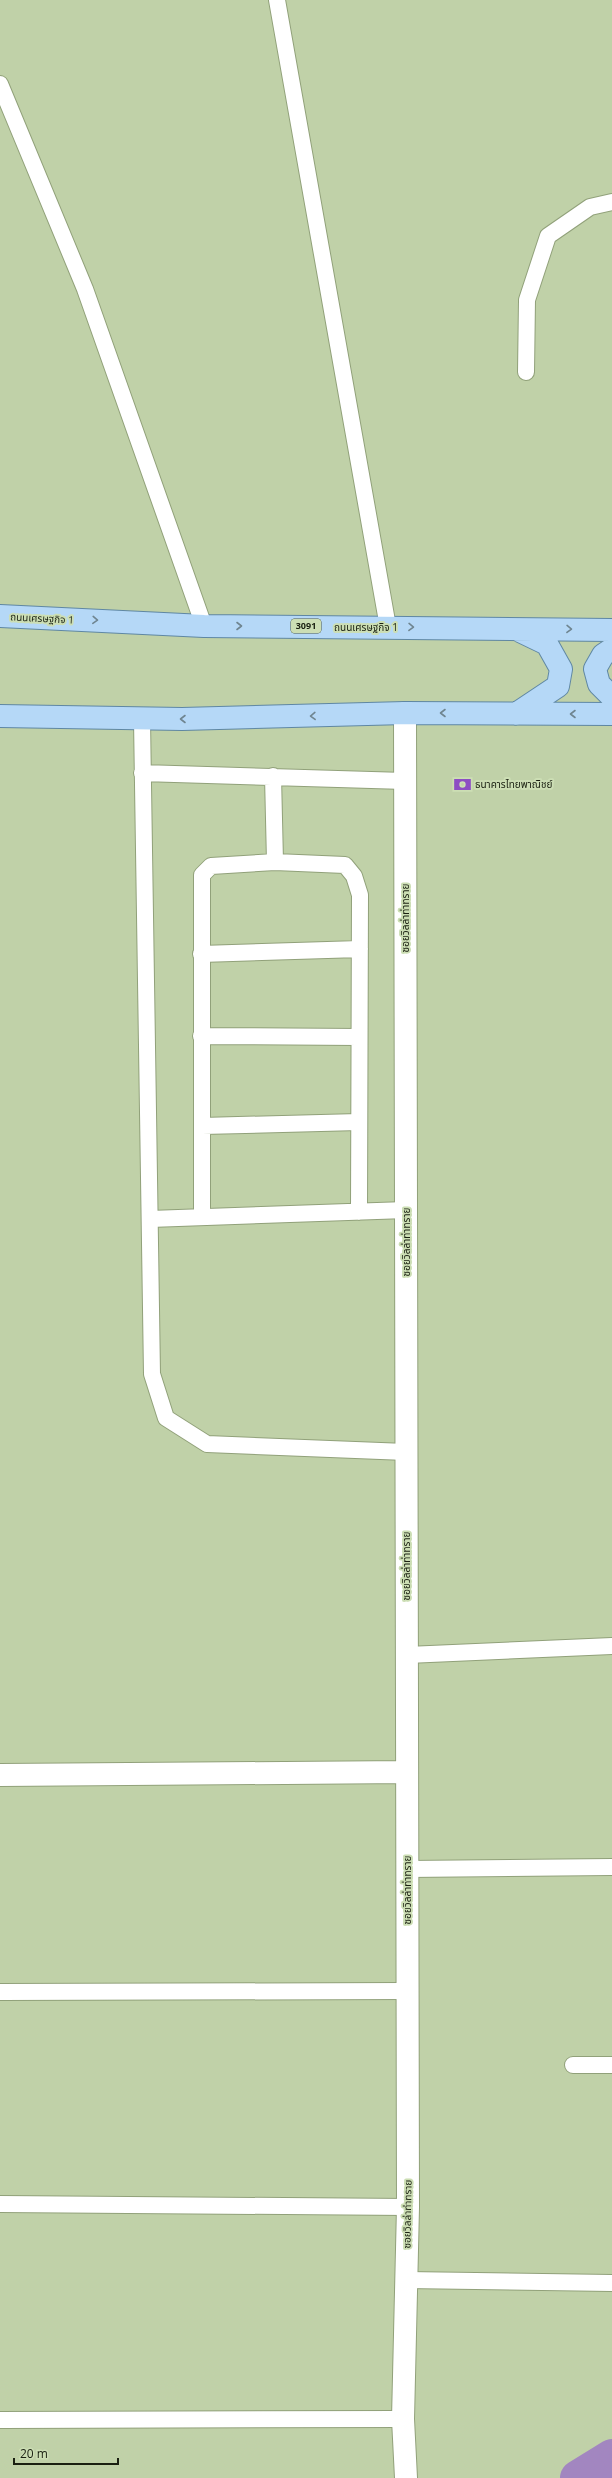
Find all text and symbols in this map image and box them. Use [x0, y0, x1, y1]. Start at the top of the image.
street label: ถนนเศรษฐกิจ 1 [10, 609, 74, 627]
one-way arrow [92, 616, 98, 625]
road number: 3091 [291, 619, 321, 633]
street label: ถนนเศรษฐกิจ 1 [334, 620, 398, 634]
one-way arrow [236, 622, 242, 630]
one-way arrow [408, 623, 414, 631]
one-way arrow [566, 625, 572, 633]
one-way arrow [440, 709, 446, 717]
one-way arrow [570, 710, 576, 718]
one-way arrow [310, 711, 316, 720]
one-way arrow [180, 715, 186, 723]
bank icon: ธนาคารไทยพาณิชย์ [452, 774, 472, 794]
place label: ธนาคารไทยพาณิชย์ [475, 777, 552, 791]
street label: ซอยวิลล่าท่าทราย [398, 884, 412, 952]
street label: ซอยวิลล่าท่าทราย [399, 1208, 413, 1276]
street label: ซอยวิลล่าท่าทราย [399, 1532, 413, 1600]
street label: ซอยวิลล่าท่าทราย [400, 1856, 414, 1924]
street label: ซอยวิลล่าท่าทราย [399, 2179, 415, 2248]
scale bar [14, 2440, 118, 2466]
text: 20 m [20, 2445, 48, 2462]

